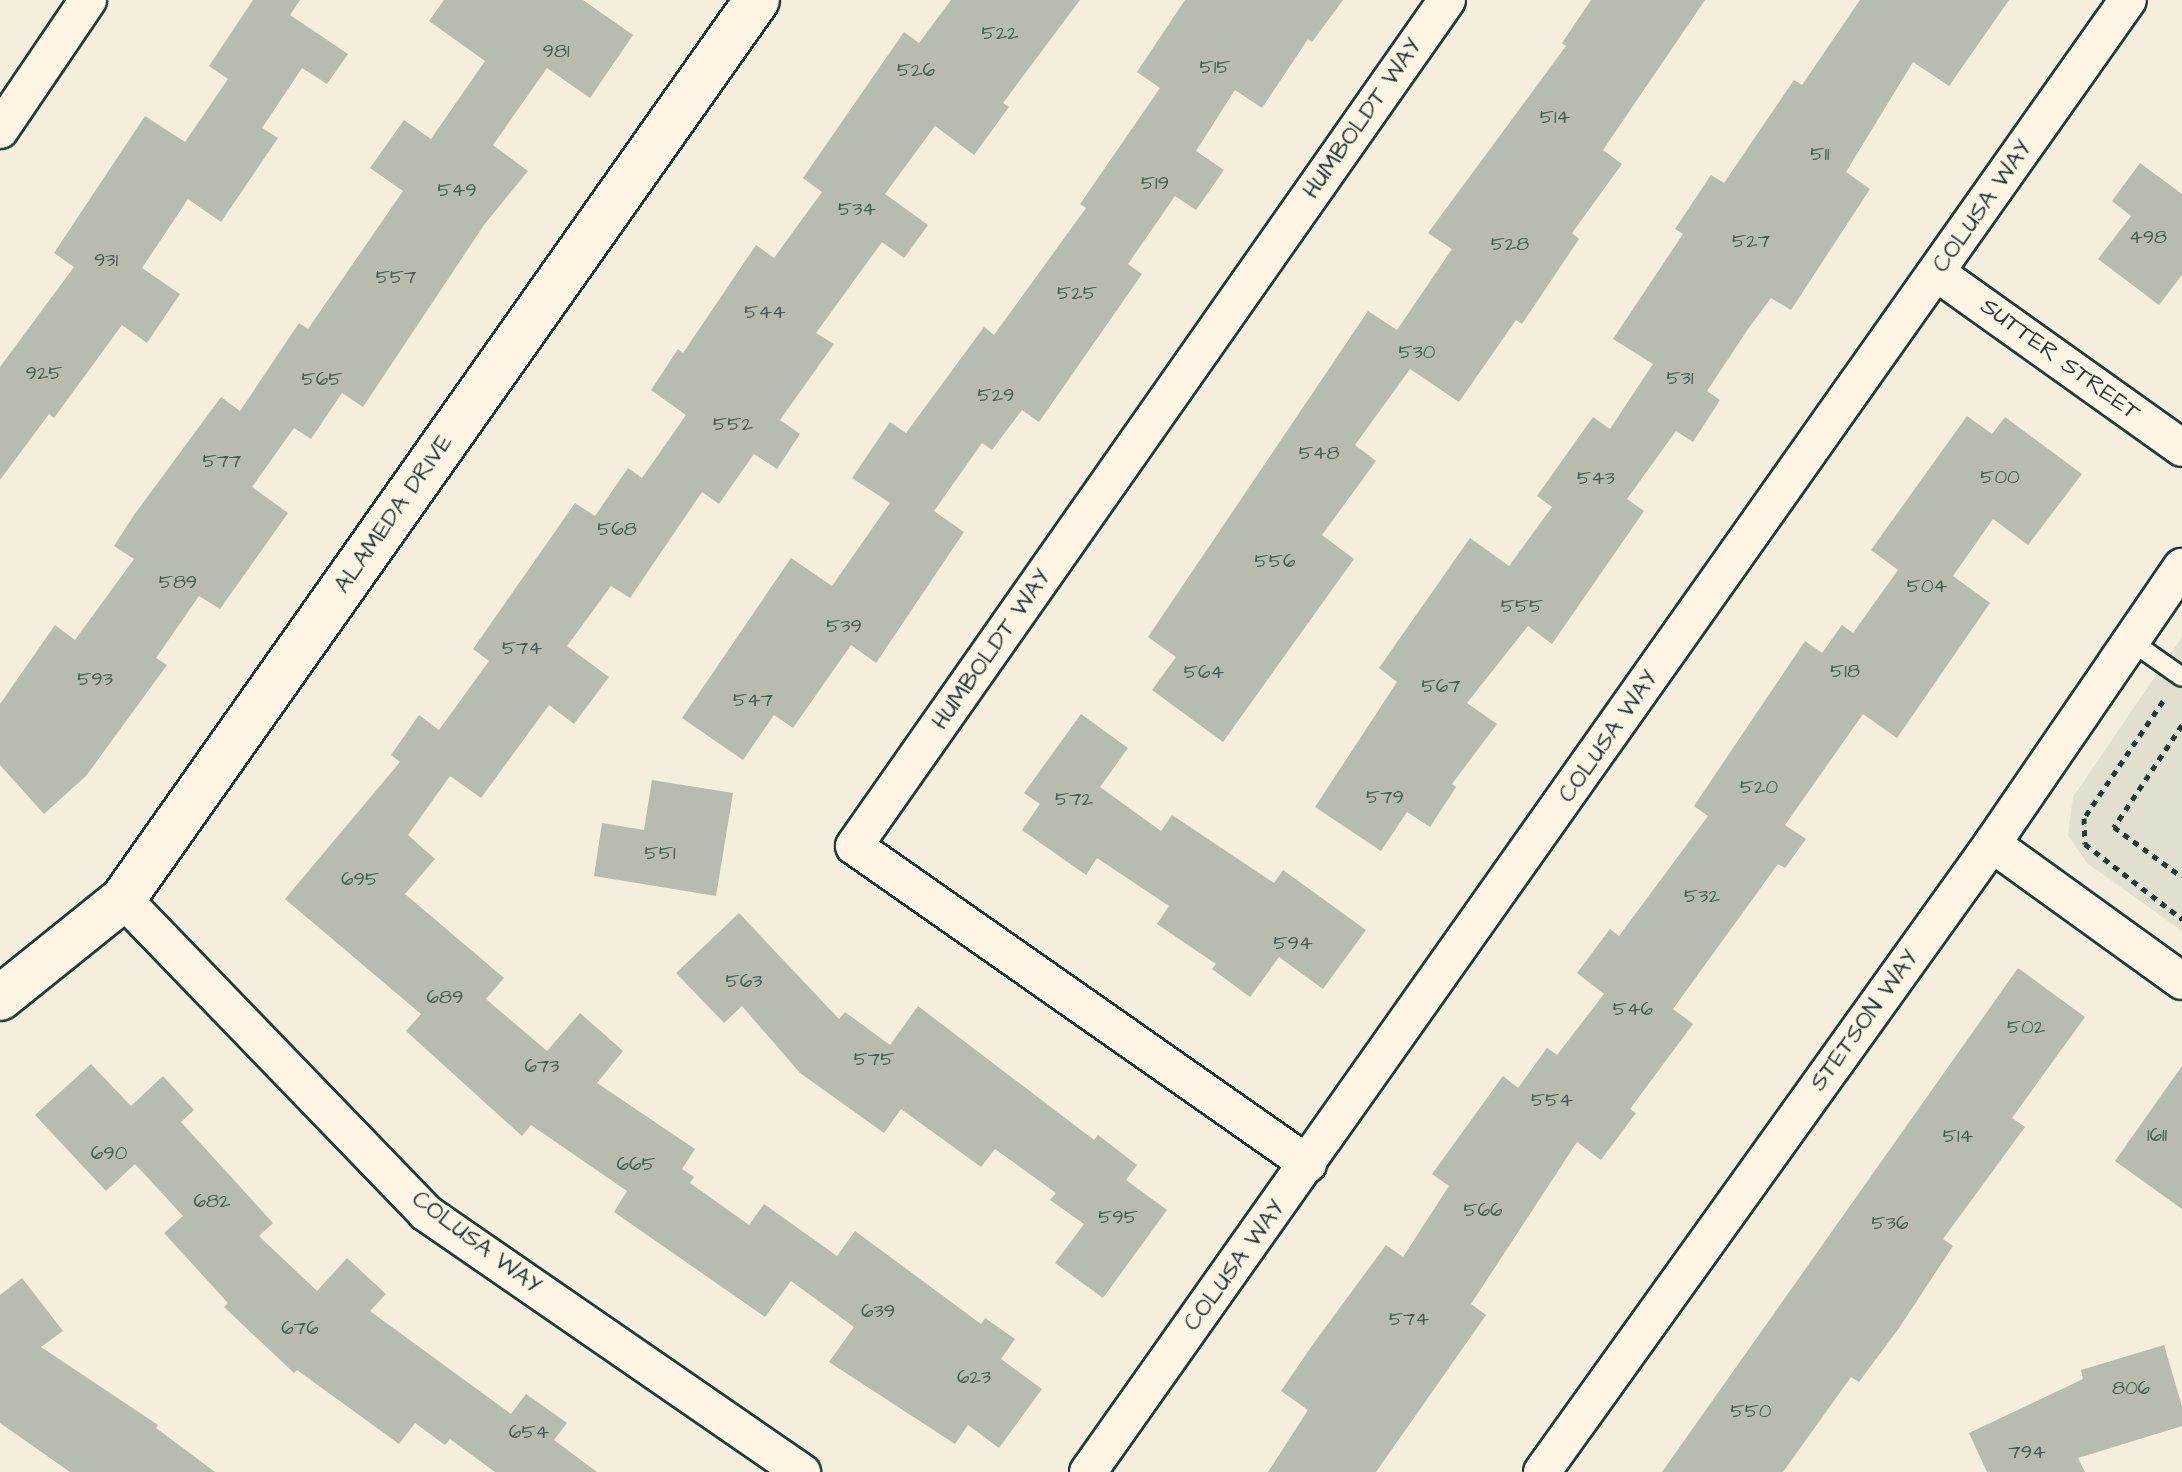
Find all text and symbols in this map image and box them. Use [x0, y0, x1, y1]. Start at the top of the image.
house number: 522 [981, 21, 1019, 45]
street label: HUMBOLDT WAY [1297, 34, 1429, 204]
house number: 981 [543, 39, 569, 63]
house number: 515 [1200, 55, 1230, 79]
house number: 526 [897, 58, 935, 82]
house number: 514 [1540, 105, 1570, 129]
street label: COLUSA WAY [1927, 136, 2039, 278]
house number: 511 [1810, 142, 1830, 166]
house number: 519 [1141, 171, 1169, 195]
house number: 549 [437, 178, 477, 202]
house number: 534 [838, 197, 876, 221]
house number: 498 [2129, 225, 2167, 249]
house number: 527 [1732, 229, 1770, 253]
house number: 528 [1491, 232, 1529, 256]
house number: 931 [94, 248, 118, 272]
house number: 557 [376, 265, 416, 289]
house number: 525 [1057, 281, 1097, 305]
street label: SUTTER STREET [1974, 292, 2146, 428]
house number: 544 [744, 300, 786, 324]
house number: 530 [1399, 340, 1435, 364]
house number: 925 [26, 361, 62, 385]
house number: 531 [1667, 366, 1693, 390]
house number: 565 [302, 367, 342, 391]
house number: 529 [978, 383, 1014, 407]
house number: 552 [713, 412, 753, 436]
street label: ALAMEDA DRIVE [328, 429, 460, 599]
house number: 548 [1299, 441, 1339, 465]
house number: 577 [203, 449, 241, 473]
house number: 500 [1980, 465, 2020, 489]
house number: 543 [1577, 466, 1615, 490]
house number: 568 [597, 517, 637, 541]
house number: 556 [1255, 549, 1295, 573]
street label: HUMBOLDT WAY [926, 565, 1058, 735]
house number: 589 [159, 570, 197, 594]
house number: 504 [1907, 574, 1947, 598]
house number: 555 [1501, 594, 1543, 618]
house number: 539 [826, 614, 862, 638]
house number: 574 [502, 636, 542, 660]
house number: 518 [1830, 659, 1860, 683]
house number: 564 [1184, 660, 1224, 684]
street label: COLUSA WAY [1553, 666, 1665, 808]
house number: 593 [77, 667, 113, 691]
house number: 567 [1421, 674, 1461, 698]
house number: 547 [733, 688, 773, 712]
house number: 520 [1740, 775, 1778, 799]
house number: 579 [1366, 785, 1404, 809]
house number: 572 [1055, 787, 1093, 811]
house number: 551 [645, 841, 675, 865]
house number: 695 [341, 867, 379, 891]
house number: 532 [1684, 884, 1720, 908]
house number: 594 [1273, 931, 1313, 955]
street label: STETSON WAY [1804, 945, 1926, 1097]
house number: 563 [726, 969, 762, 993]
house number: 689 [427, 985, 463, 1009]
house number: 546 [1613, 997, 1653, 1021]
house number: 502 [2007, 1015, 2045, 1039]
house number: 575 [854, 1047, 894, 1071]
house number: 673 [524, 1054, 560, 1078]
house number: 554 [1531, 1088, 1573, 1112]
house number: 1611 [2147, 1123, 2167, 1147]
house number: 514 [1943, 1124, 1973, 1148]
house number: 690 [91, 1141, 127, 1165]
house number: 665 [616, 1152, 656, 1176]
street label: COLUSA WAY [406, 1185, 546, 1301]
house number: 682 [194, 1189, 230, 1213]
street label: COLUSA WAY [1178, 1195, 1292, 1337]
house number: 566 [1463, 1198, 1503, 1222]
house number: 595 [1098, 1205, 1138, 1229]
house number: 536 [1872, 1211, 1908, 1235]
house number: 639 [861, 1299, 895, 1323]
house number: 574 [1389, 1307, 1429, 1331]
house number: 676 [281, 1316, 319, 1340]
house number: 623 [957, 1365, 991, 1389]
house number: 806 [2112, 1376, 2150, 1400]
house number: 550 [1731, 1399, 1771, 1423]
house number: 654 [509, 1420, 549, 1444]
house number: 794 [2008, 1440, 2046, 1464]

